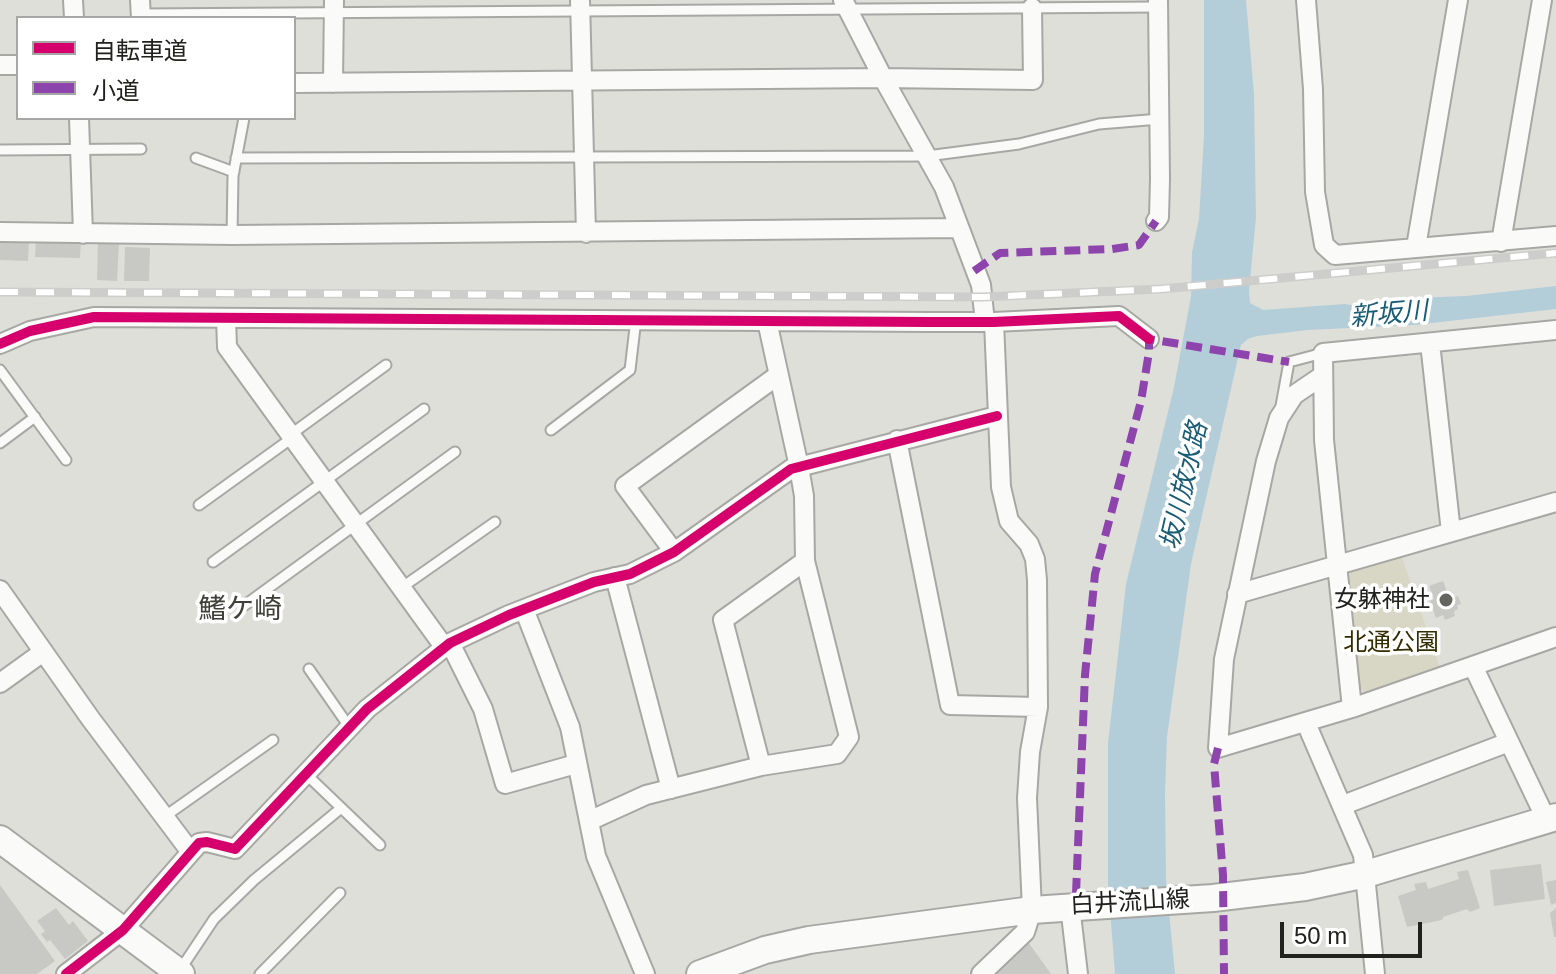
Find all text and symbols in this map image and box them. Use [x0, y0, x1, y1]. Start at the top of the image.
legend [16, 16, 296, 120]
text: 自転車道 [92, 37, 188, 64]
text: 小道 [92, 77, 140, 104]
water label: 新坂川 [1349, 296, 1429, 334]
water label: 坂川放水路 [1155, 419, 1215, 553]
place label: 女躰神社 [1334, 586, 1430, 614]
marker: 女躰神社 [1437, 591, 1455, 609]
district label: 鰭ケ崎 [198, 593, 282, 627]
park label: 北通公園 [1343, 629, 1439, 657]
street label: 白井流山線 [1069, 885, 1191, 921]
scale bar [1284, 906, 1426, 956]
text: 50 m [1294, 922, 1347, 949]

